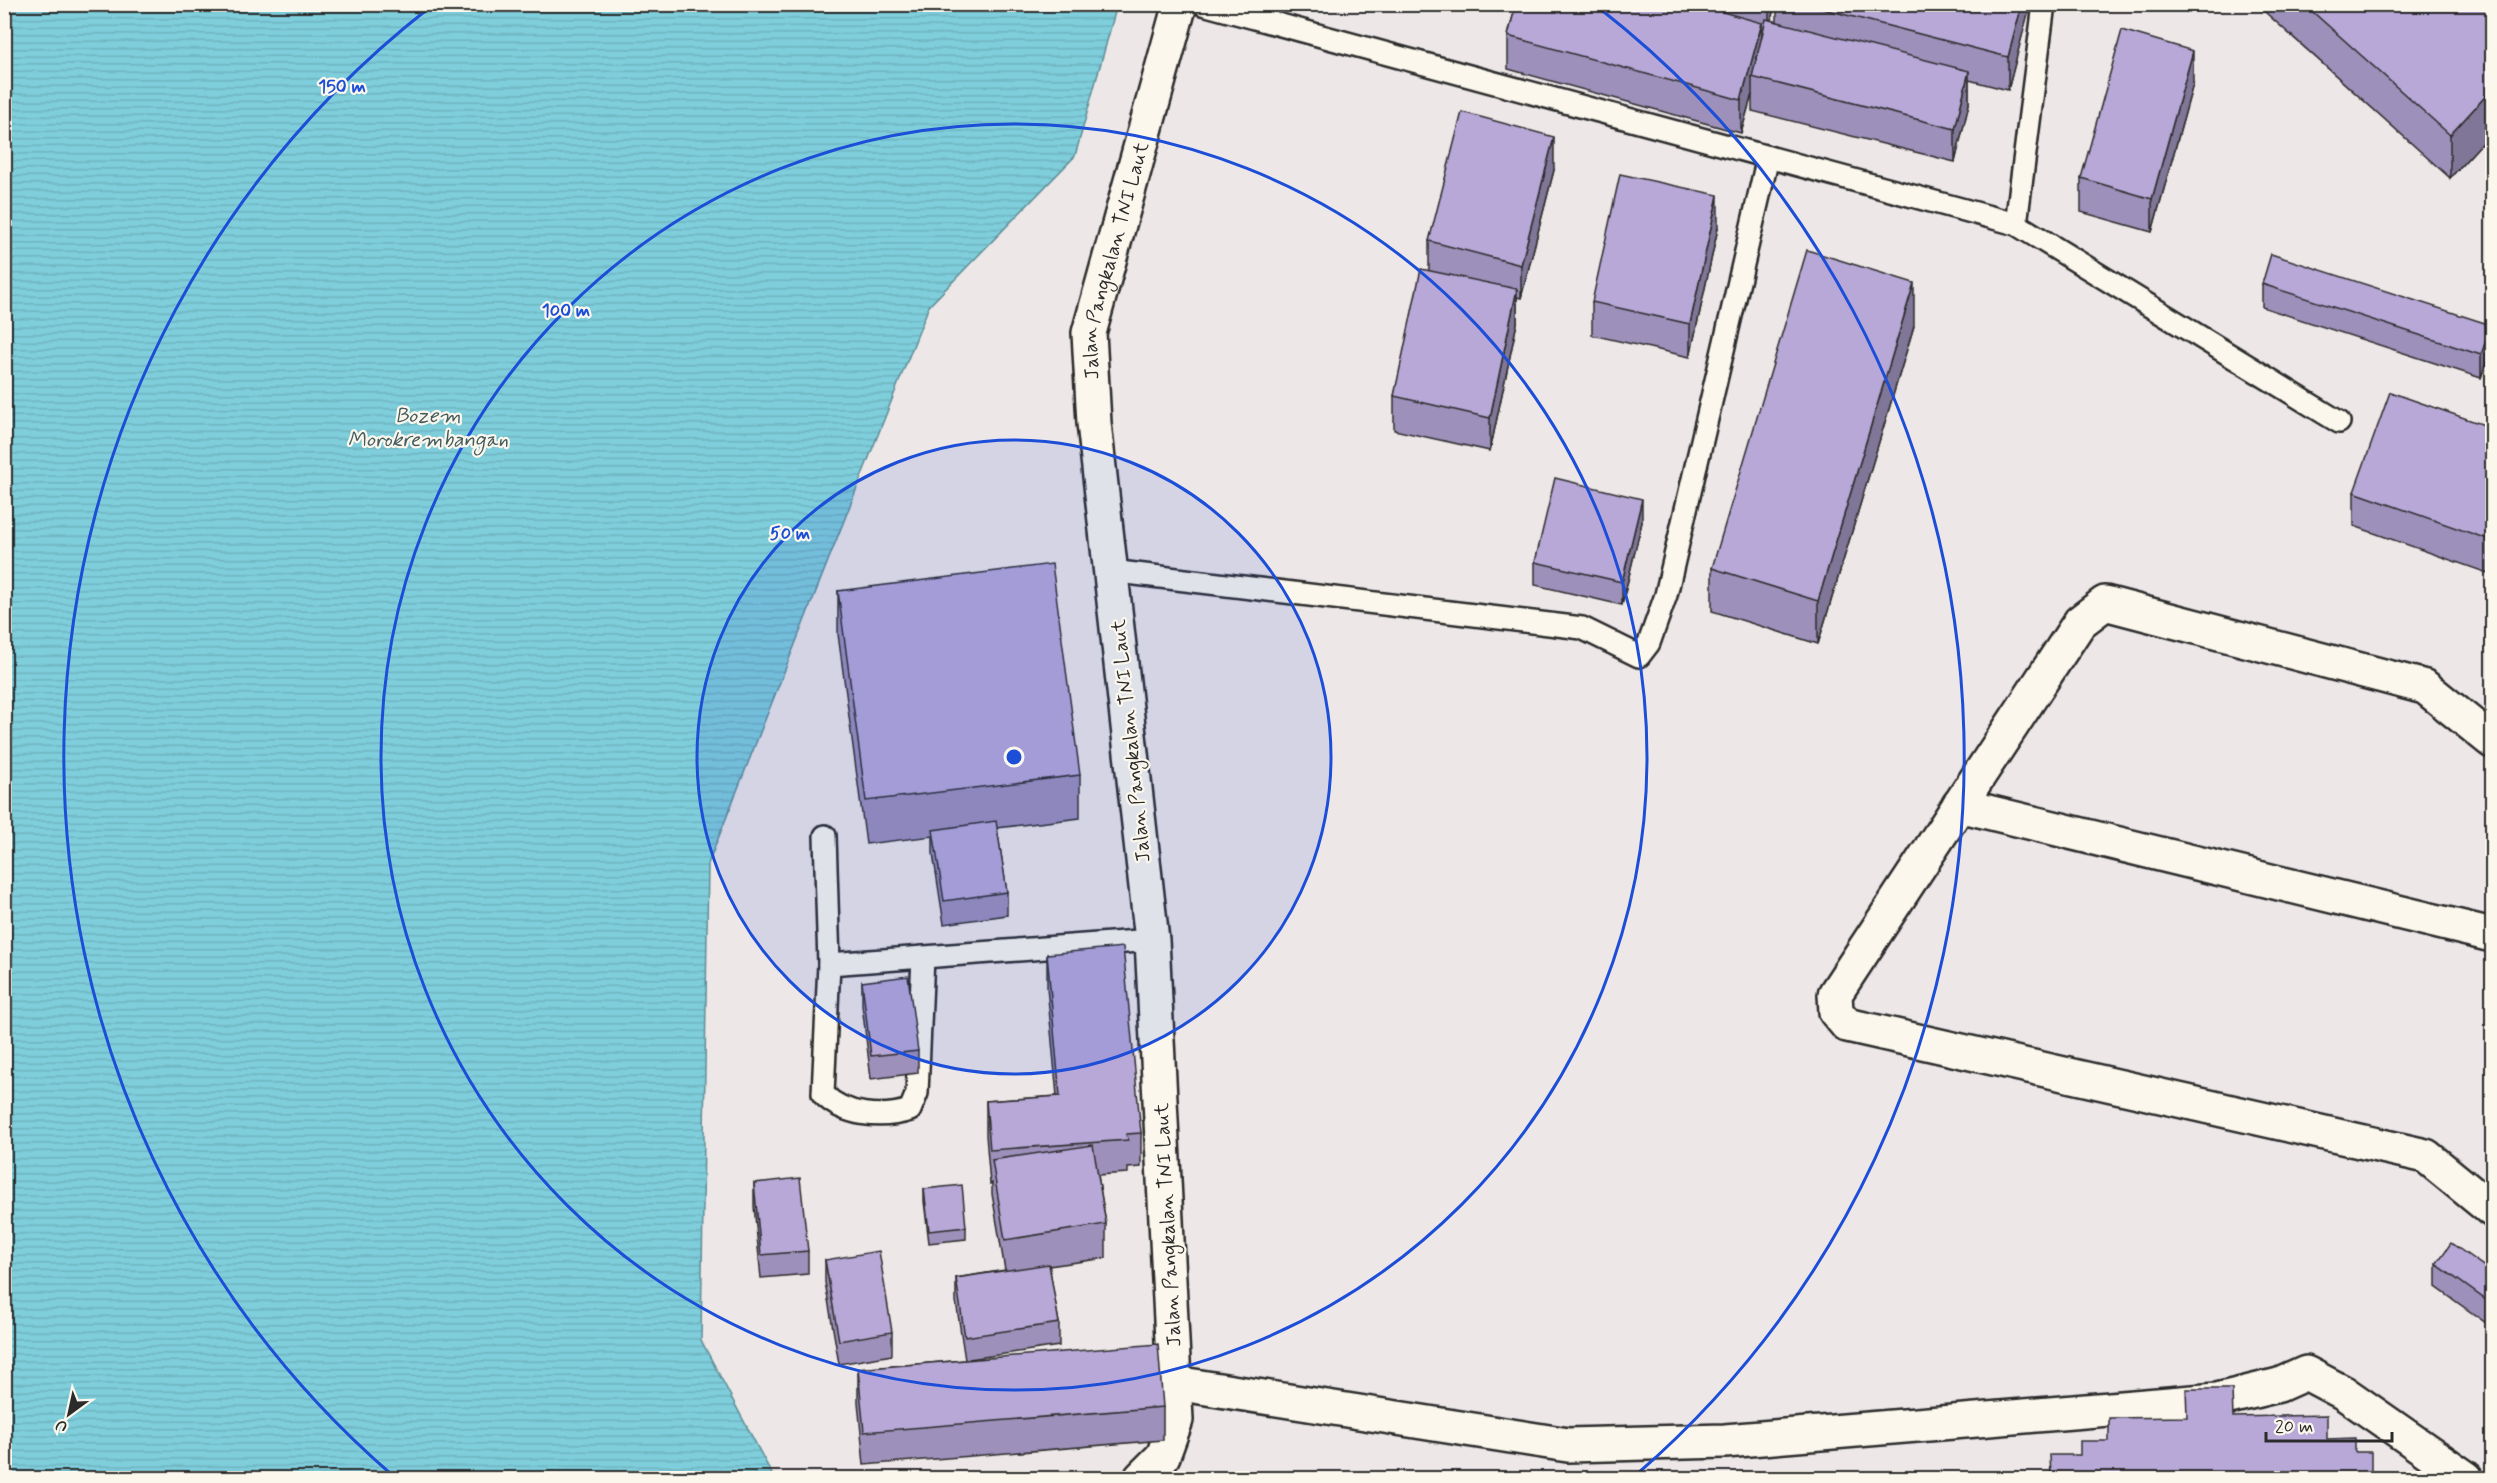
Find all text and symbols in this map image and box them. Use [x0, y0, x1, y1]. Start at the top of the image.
text: 150 m [318, 75, 366, 99]
street label: Jalan Pangkalan TNI Laut [1077, 139, 1156, 380]
text: 100 m [542, 299, 590, 323]
water label: Bozem Morokrembangan [348, 402, 508, 456]
text: 50 m [770, 522, 810, 546]
street label: Jalan Pangkalan TNI Laut [1105, 618, 1159, 864]
centre of rings [1004, 747, 1024, 767]
street label: Jalan Pangkalan TNI Laut [1149, 1102, 1189, 1348]
north arrow [39, 1384, 99, 1444]
scale bar [2266, 1405, 2392, 1443]
text: U [52, 1414, 72, 1437]
text: 20 m [2275, 1415, 2313, 1439]

